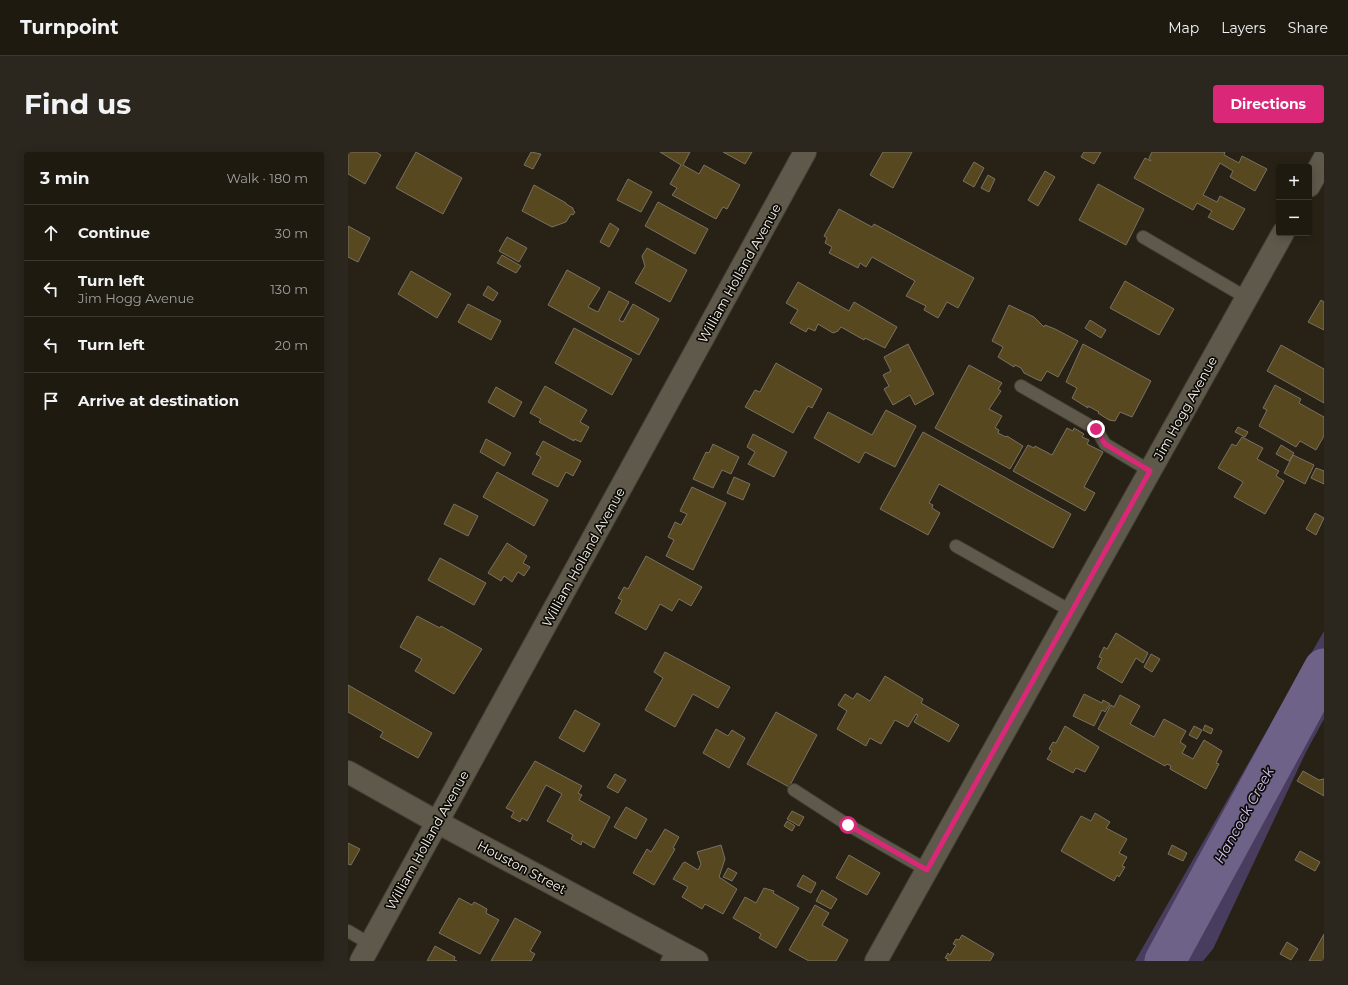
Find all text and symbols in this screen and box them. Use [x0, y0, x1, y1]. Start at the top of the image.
text: Turnpoint [20, 16, 119, 39]
text: Map [1168, 19, 1199, 37]
text: Layers [1221, 19, 1266, 37]
text: Share [1288, 19, 1328, 37]
button: Directions [1213, 85, 1324, 123]
text: Find us [24, 87, 131, 121]
map controls [1276, 164, 1312, 236]
button: + [1276, 164, 1312, 200]
text: 3 min [40, 168, 90, 188]
text: Walk · 180 m [226, 170, 308, 186]
button: − [1276, 200, 1312, 236]
street label: William Holland Avenue [694, 201, 784, 345]
icon: ahead [40, 222, 62, 244]
text: Continue [78, 223, 150, 242]
text: 30 m [275, 225, 308, 241]
text: Turn left [78, 271, 145, 290]
icon: left [40, 278, 62, 300]
text: 130 m [270, 281, 308, 297]
text: Jim Hogg Avenue [78, 290, 194, 306]
icon: left [40, 334, 62, 356]
text: Turn left [78, 335, 145, 354]
text: 20 m [275, 337, 308, 353]
street label: Jim Hogg Avenue [1149, 353, 1220, 464]
icon: arrive [40, 390, 62, 412]
text: Arrive at destination [78, 391, 239, 410]
route end [1087, 420, 1105, 438]
street label: William Holland Avenue [538, 485, 628, 629]
water label: Hancock Creek [1210, 763, 1278, 866]
street label: William Holland Avenue [382, 768, 472, 912]
route start [839, 816, 857, 834]
street label: Houston Street [475, 837, 569, 897]

